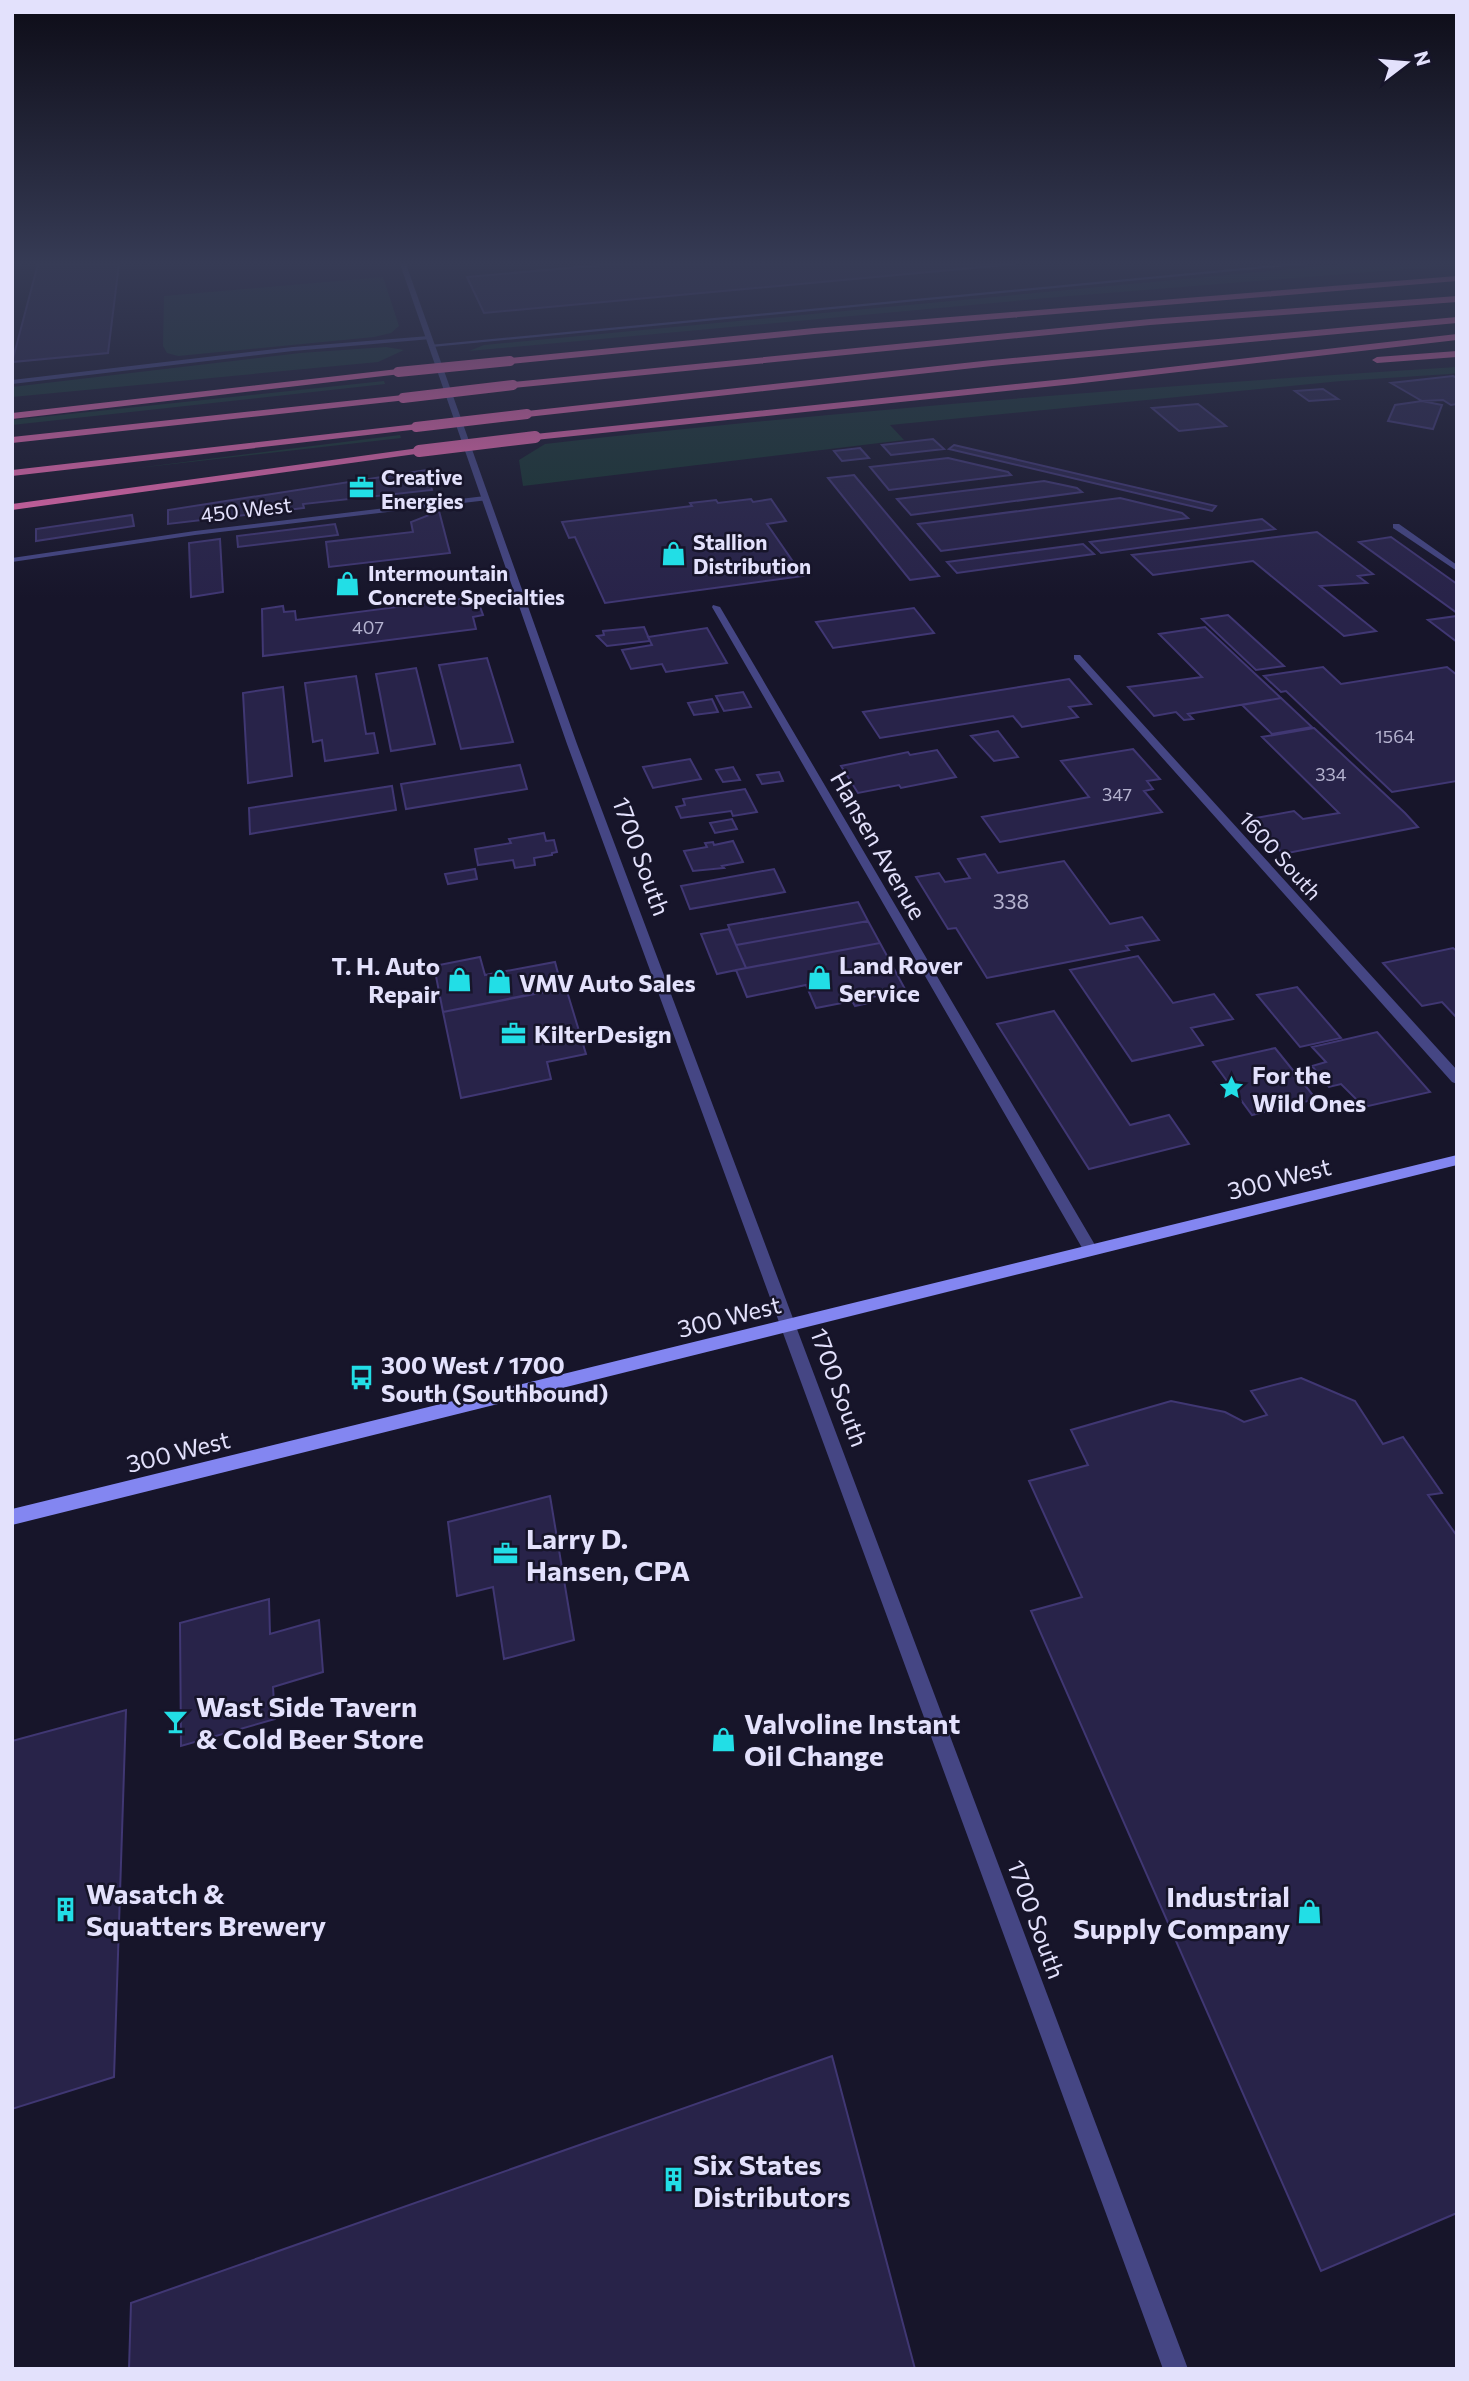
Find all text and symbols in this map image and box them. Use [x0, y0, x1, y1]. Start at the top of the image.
north arrow [1371, 28, 1441, 98]
text: N [1410, 48, 1436, 68]
place label: Creative Energies [381, 464, 464, 513]
office icon: Creative Energies [347, 474, 375, 502]
street label: 450 West [199, 491, 293, 527]
place label: Stallion Distribution [693, 529, 811, 578]
shop icon: Stallion Distribution [659, 539, 687, 567]
place label: Intermountain Concrete Specialties [368, 560, 565, 609]
shop icon: Intermountain Concrete Specialties [334, 570, 362, 598]
house number: 407 [352, 616, 384, 638]
house number: 1564 [1375, 725, 1415, 747]
house number: 334 [1315, 763, 1347, 785]
street label: Hansen Avenue [825, 766, 933, 924]
house number: 347 [1102, 783, 1132, 805]
street label: 1700 South [607, 793, 677, 919]
street label: 1600 South [1235, 806, 1327, 904]
house number: 338 [993, 888, 1029, 913]
place label: Land Rover Service [839, 950, 963, 1007]
place label: T. H. Auto Repair [331, 951, 440, 1008]
shop icon: Land Rover Service [805, 964, 833, 992]
shop icon: T. H. Auto Repair [446, 965, 474, 993]
shop icon: VMV Auto Sales [485, 968, 513, 996]
place label: VMV Auto Sales [519, 968, 696, 997]
office icon: KilterDesign [500, 1019, 528, 1047]
place label: KilterDesign [534, 1019, 672, 1048]
place label: For the Wild Ones [1252, 1060, 1366, 1117]
place icon: For the Wild Ones [1218, 1074, 1246, 1102]
street label: 300 West [1224, 1151, 1334, 1205]
street label: 300 West [674, 1289, 784, 1343]
street label: 1700 South [805, 1324, 875, 1450]
place label: 300 West / 1700 South (Southbound) [381, 1350, 608, 1407]
bus stop icon: 300 West / 1700 South (Southbound) [347, 1364, 375, 1392]
street label: 300 West [123, 1424, 233, 1478]
place label: Larry D. Hansen, CPA [526, 1521, 690, 1587]
office icon: Larry D. Hansen, CPA [492, 1540, 520, 1568]
place label: Wast Side Tavern & Cold Beer Store [196, 1689, 424, 1755]
place label: Valvoline Instant Oil Change [744, 1706, 960, 1772]
bar icon: Wast Side Tavern & Cold Beer Store [162, 1708, 190, 1736]
shop icon: Valvoline Instant Oil Change [710, 1725, 738, 1753]
street label: 1700 South [1002, 1856, 1072, 1982]
place label: Wasatch & Squatters Brewery [86, 1876, 326, 1942]
place label: Industrial Supply Company [1073, 1879, 1290, 1945]
building icon: Wasatch & Squatters Brewery [52, 1895, 80, 1923]
shop icon: Industrial Supply Company [1296, 1898, 1324, 1926]
place label: Six States Distributors [693, 2147, 851, 2213]
building icon: Six States Distributors [659, 2166, 687, 2194]

